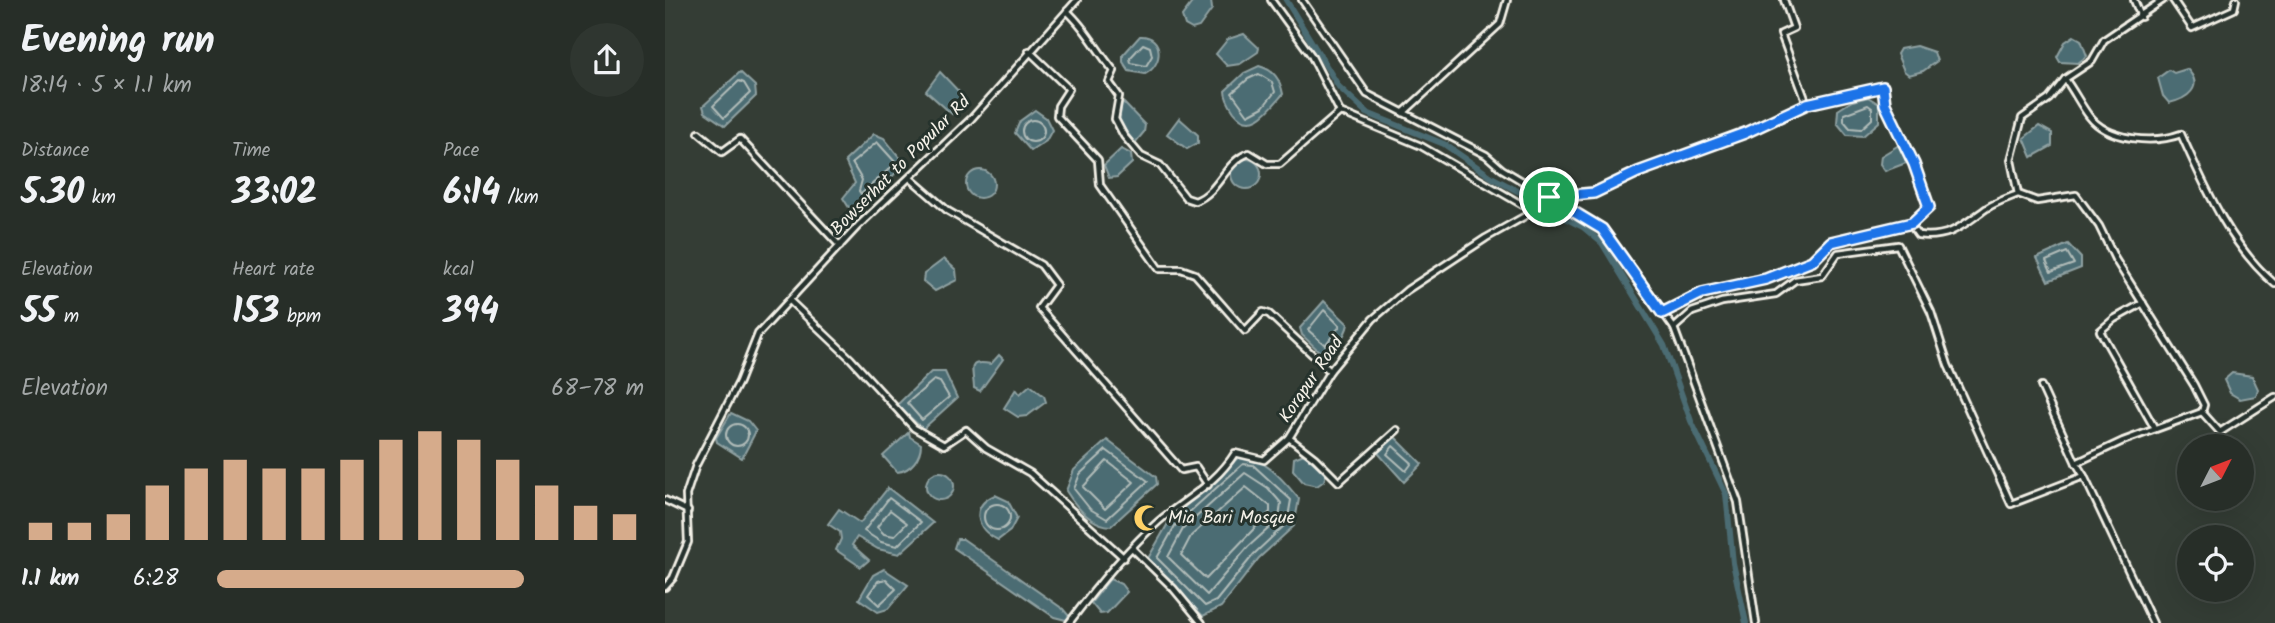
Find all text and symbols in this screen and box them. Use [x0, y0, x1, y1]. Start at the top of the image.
text: Evening run [21, 12, 215, 72]
button: share [570, 23, 644, 97]
text: 18:14 · 5 × 1.1 km [21, 68, 192, 104]
street label: Bowserhat to Popular Rd [824, 88, 979, 243]
text: Distance [21, 136, 89, 166]
text: Time [232, 136, 270, 166]
text: Pace [443, 136, 479, 166]
text: 5.30 [21, 166, 84, 222]
text: 33:02 [232, 166, 317, 222]
text: 6:14 [443, 166, 500, 222]
pin [1519, 167, 1579, 227]
icon: arrive [1530, 178, 1568, 216]
text: km [84, 183, 116, 213]
text: /km [500, 183, 539, 213]
text: Elevation [21, 255, 93, 285]
text: Heart rate [232, 255, 315, 285]
text: kcal [443, 255, 474, 285]
text: 55 [21, 285, 56, 341]
text: 153 [232, 285, 279, 341]
text: 394 [443, 285, 499, 341]
text: m [56, 302, 79, 332]
text: bpm [279, 302, 321, 332]
street label: Korapur Road [1272, 330, 1352, 429]
text: Elevation [21, 371, 108, 407]
text: 68–78 m [551, 371, 644, 407]
north arrow [2177, 434, 2254, 511]
map controls [2177, 434, 2254, 602]
mosque icon: Mia Bari Mosque [1132, 503, 1162, 533]
place label: Mia Bari Mosque [1168, 504, 1295, 533]
button: locate [2177, 525, 2254, 602]
text: 1.1 km [21, 561, 79, 597]
text: 6:28 [133, 561, 179, 597]

